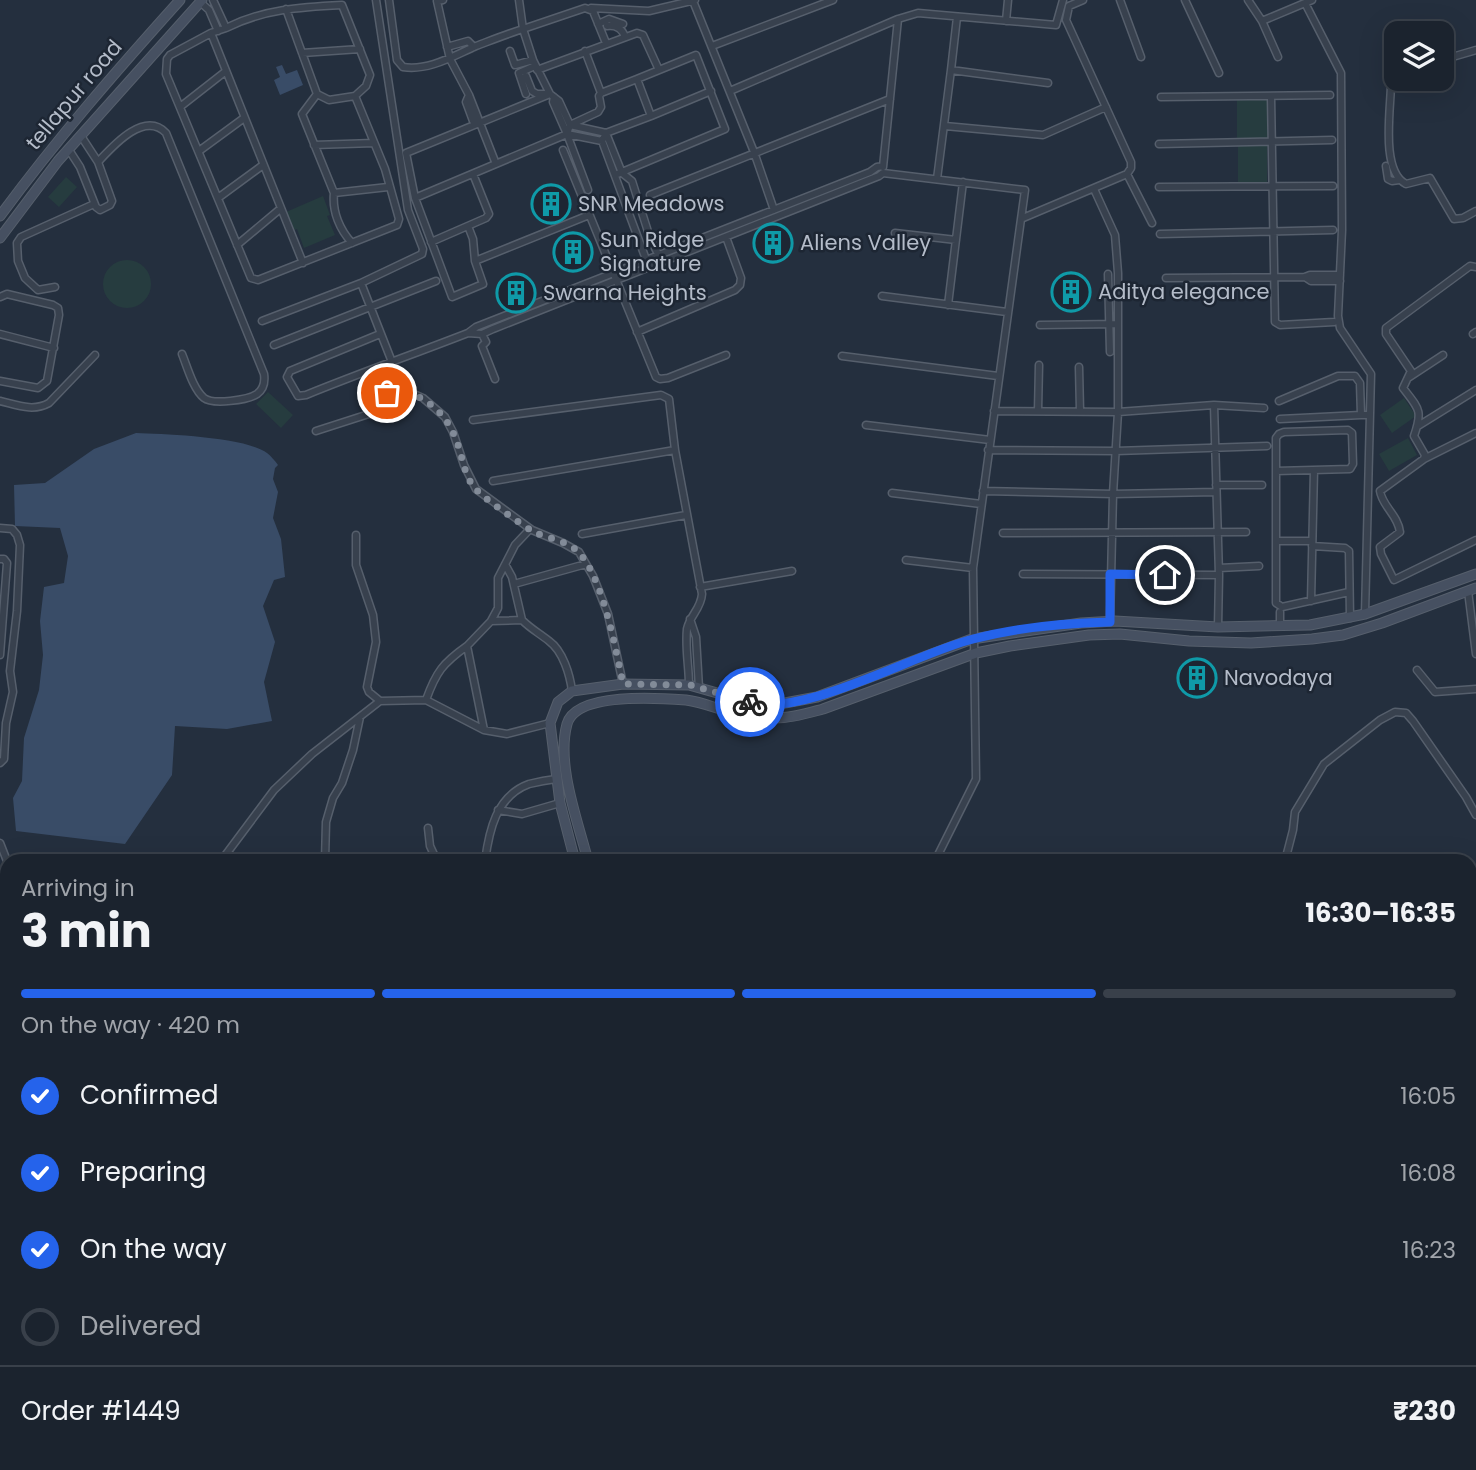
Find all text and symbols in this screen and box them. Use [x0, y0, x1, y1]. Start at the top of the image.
map controls [1384, 21, 1454, 91]
button: layers [1384, 21, 1454, 91]
street label: tellapur road [19, 33, 128, 156]
building icon: SNR Meadows [530, 183, 572, 225]
place label: SNR Meadows [578, 189, 725, 218]
building icon: Aliens Valley [752, 222, 794, 264]
place label: Sun Ridge Signature [600, 225, 704, 278]
place label: Aliens Valley [800, 228, 931, 257]
building icon: Sun Ridge Signature [552, 231, 594, 273]
building icon: Aditya elegance [1050, 271, 1092, 313]
building icon: Swarna Heights [495, 272, 537, 314]
place label: Aditya elegance [1098, 277, 1270, 306]
place label: Swarna Heights [543, 278, 707, 307]
pin [357, 363, 417, 423]
icon: bag [368, 374, 406, 412]
pin [1135, 545, 1195, 605]
icon: home [1146, 556, 1184, 594]
building icon: Navodaya [1176, 657, 1218, 699]
place label: Navodaya [1224, 663, 1333, 692]
courier [715, 667, 785, 737]
icon: bike [731, 683, 769, 721]
text: Arriving in [21, 872, 135, 904]
text: 16:30–16:35 [1305, 895, 1456, 931]
text: 3 min [21, 899, 152, 963]
text: On the way · 420 m [21, 1009, 240, 1041]
icon: check [21, 1077, 59, 1115]
text: Confirmed [80, 1077, 218, 1113]
text: 16:05 [1400, 1080, 1456, 1112]
icon: check [21, 1154, 59, 1192]
text: Preparing [80, 1154, 206, 1190]
text: 16:08 [1400, 1157, 1456, 1189]
icon: check [21, 1231, 59, 1269]
text: On the way [80, 1231, 227, 1267]
text: 16:23 [1402, 1234, 1456, 1266]
text: Delivered [80, 1308, 201, 1344]
text: Order #1449 [21, 1393, 181, 1429]
text: ₹230 [1393, 1393, 1456, 1429]

